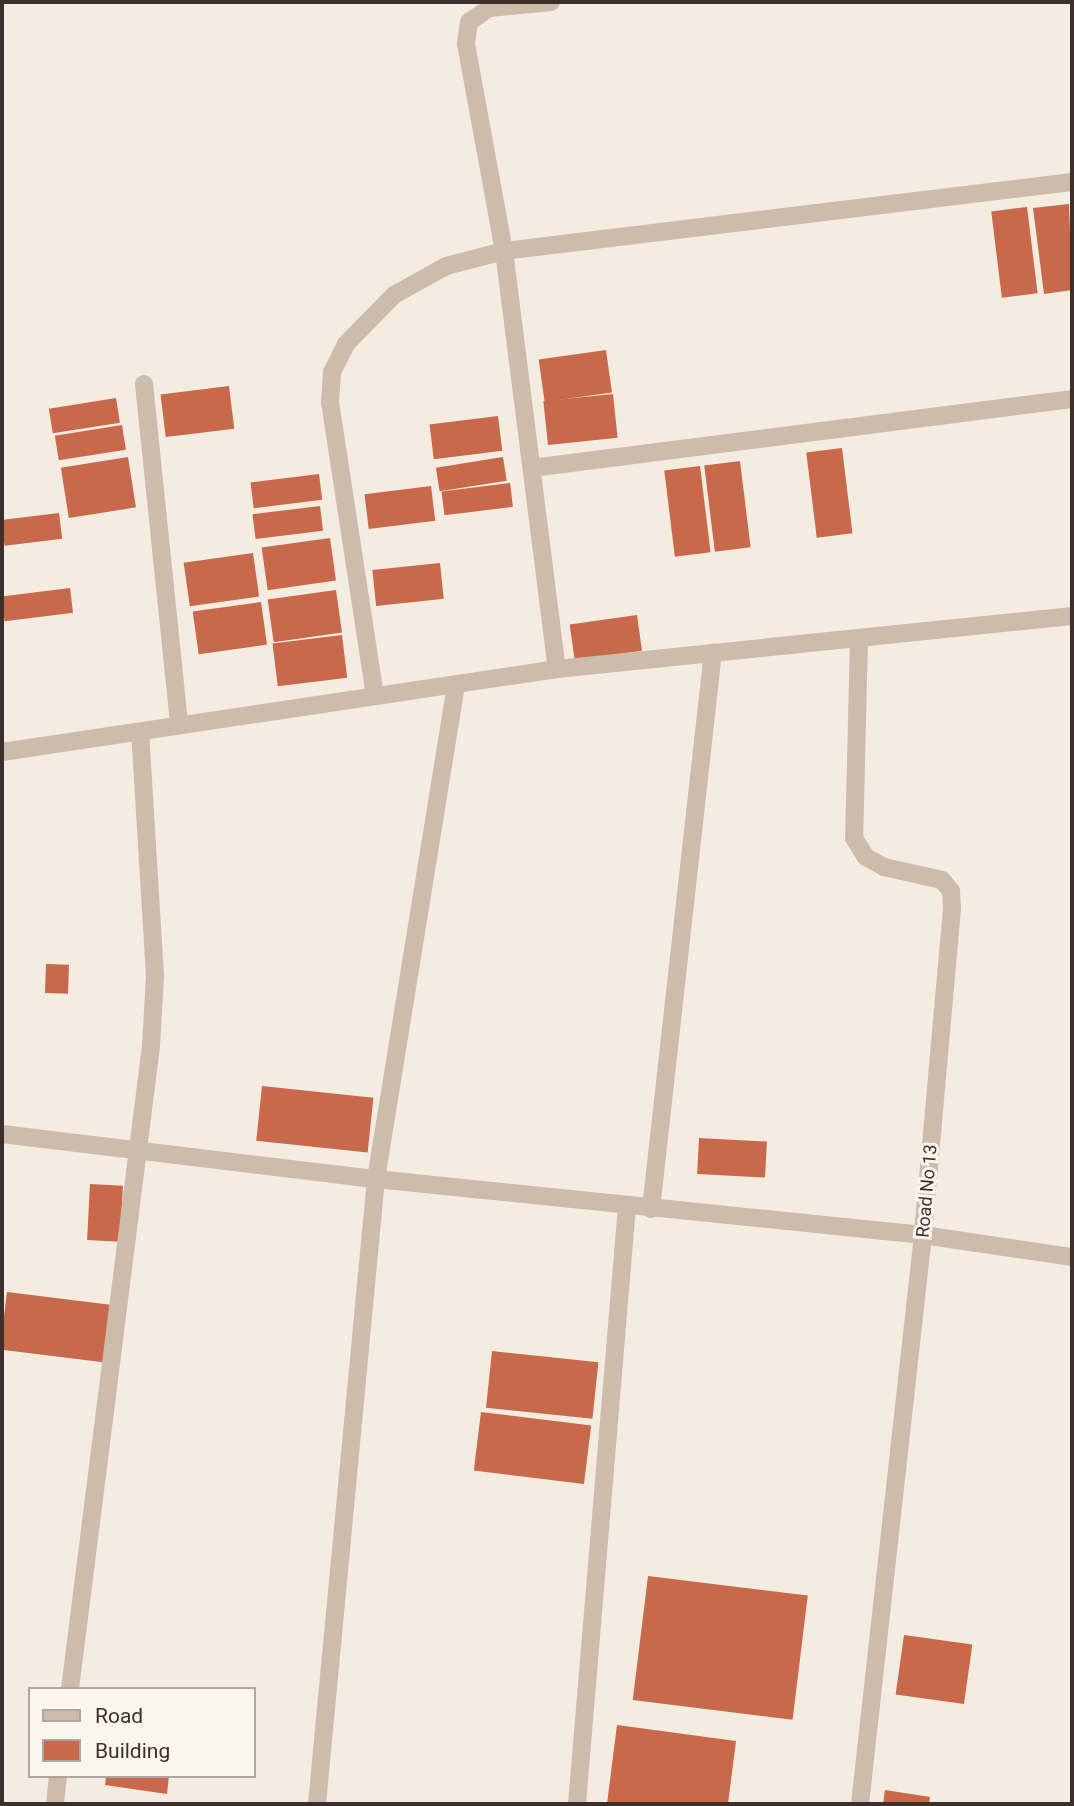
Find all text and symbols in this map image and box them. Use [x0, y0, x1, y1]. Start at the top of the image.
street label: Road No 13 [912, 1143, 942, 1239]
legend [28, 1687, 256, 1778]
text: Road [95, 1704, 143, 1728]
text: Building [95, 1739, 170, 1763]

